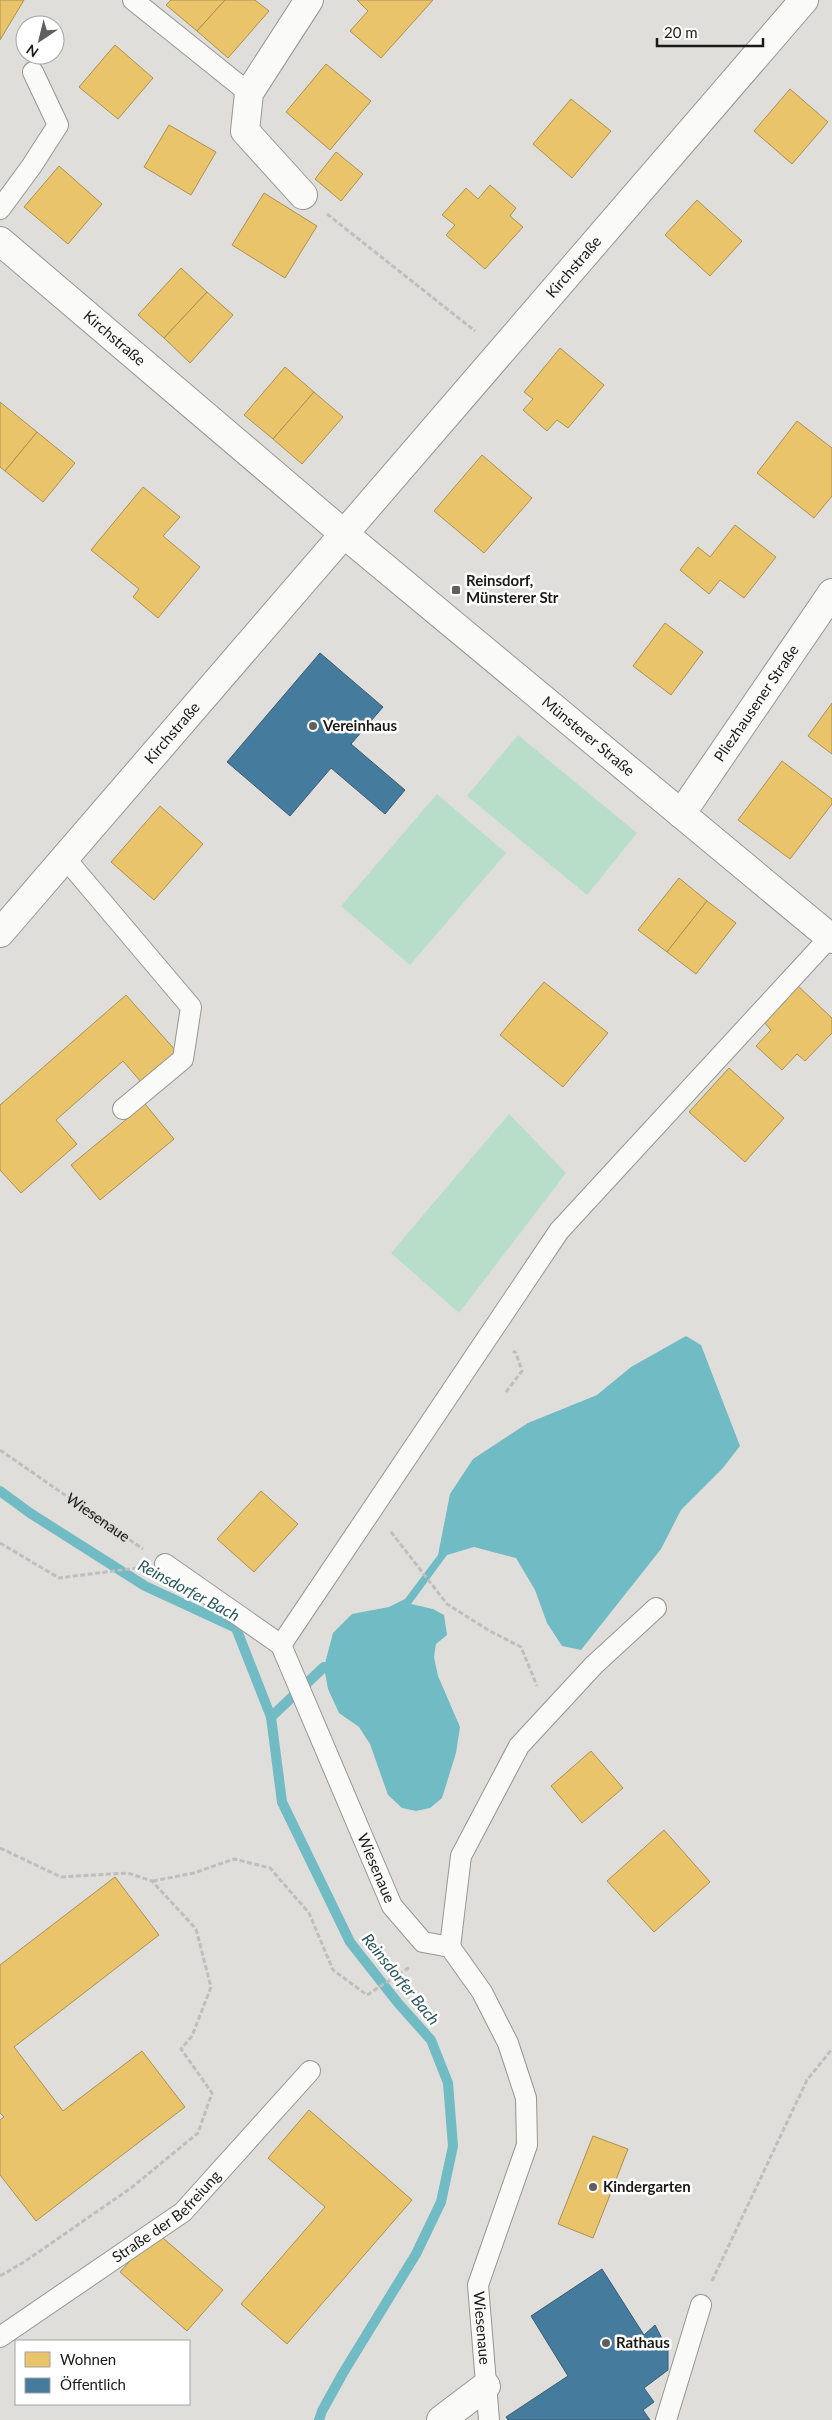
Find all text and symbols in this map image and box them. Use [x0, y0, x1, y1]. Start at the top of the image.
north arrow [15, 15, 65, 65]
scale bar [657, 15, 763, 47]
text: 20 m [664, 23, 698, 41]
text: N [23, 41, 42, 61]
street label: Kirchstraße [542, 232, 605, 301]
street label: Kirchstraße [80, 306, 150, 369]
place label: Reinsdorf, Münsterer Str [466, 571, 559, 606]
marker: Reinsdorf, Münsterer Str [450, 584, 462, 596]
street label: Pliezhausener Straße [710, 641, 802, 765]
street label: Münsterer Straße [539, 692, 639, 779]
street label: Kirchstraße [140, 698, 203, 767]
place label: Vereinhaus [322, 716, 397, 734]
marker: Vereinhaus [307, 720, 319, 732]
street label: Wiesenaue [63, 1489, 134, 1545]
water label: Reinsdorfer Bach [135, 1555, 243, 1624]
street label: Wiesenaue [354, 1830, 400, 1905]
water label: Reinsdorfer Bach [359, 1929, 444, 2028]
street label: Straße der Befreiung [108, 2166, 224, 2266]
place label: Kindergarten [603, 2177, 691, 2195]
marker: Kindergarten [587, 2181, 599, 2193]
street label: Wiesenaue [471, 2291, 494, 2366]
place label: Rathaus [616, 2333, 670, 2351]
marker: Rathaus [600, 2337, 612, 2349]
legend [15, 2340, 190, 2405]
text: Wohnen [60, 2350, 116, 2368]
text: Öffentlich [60, 2375, 126, 2393]

